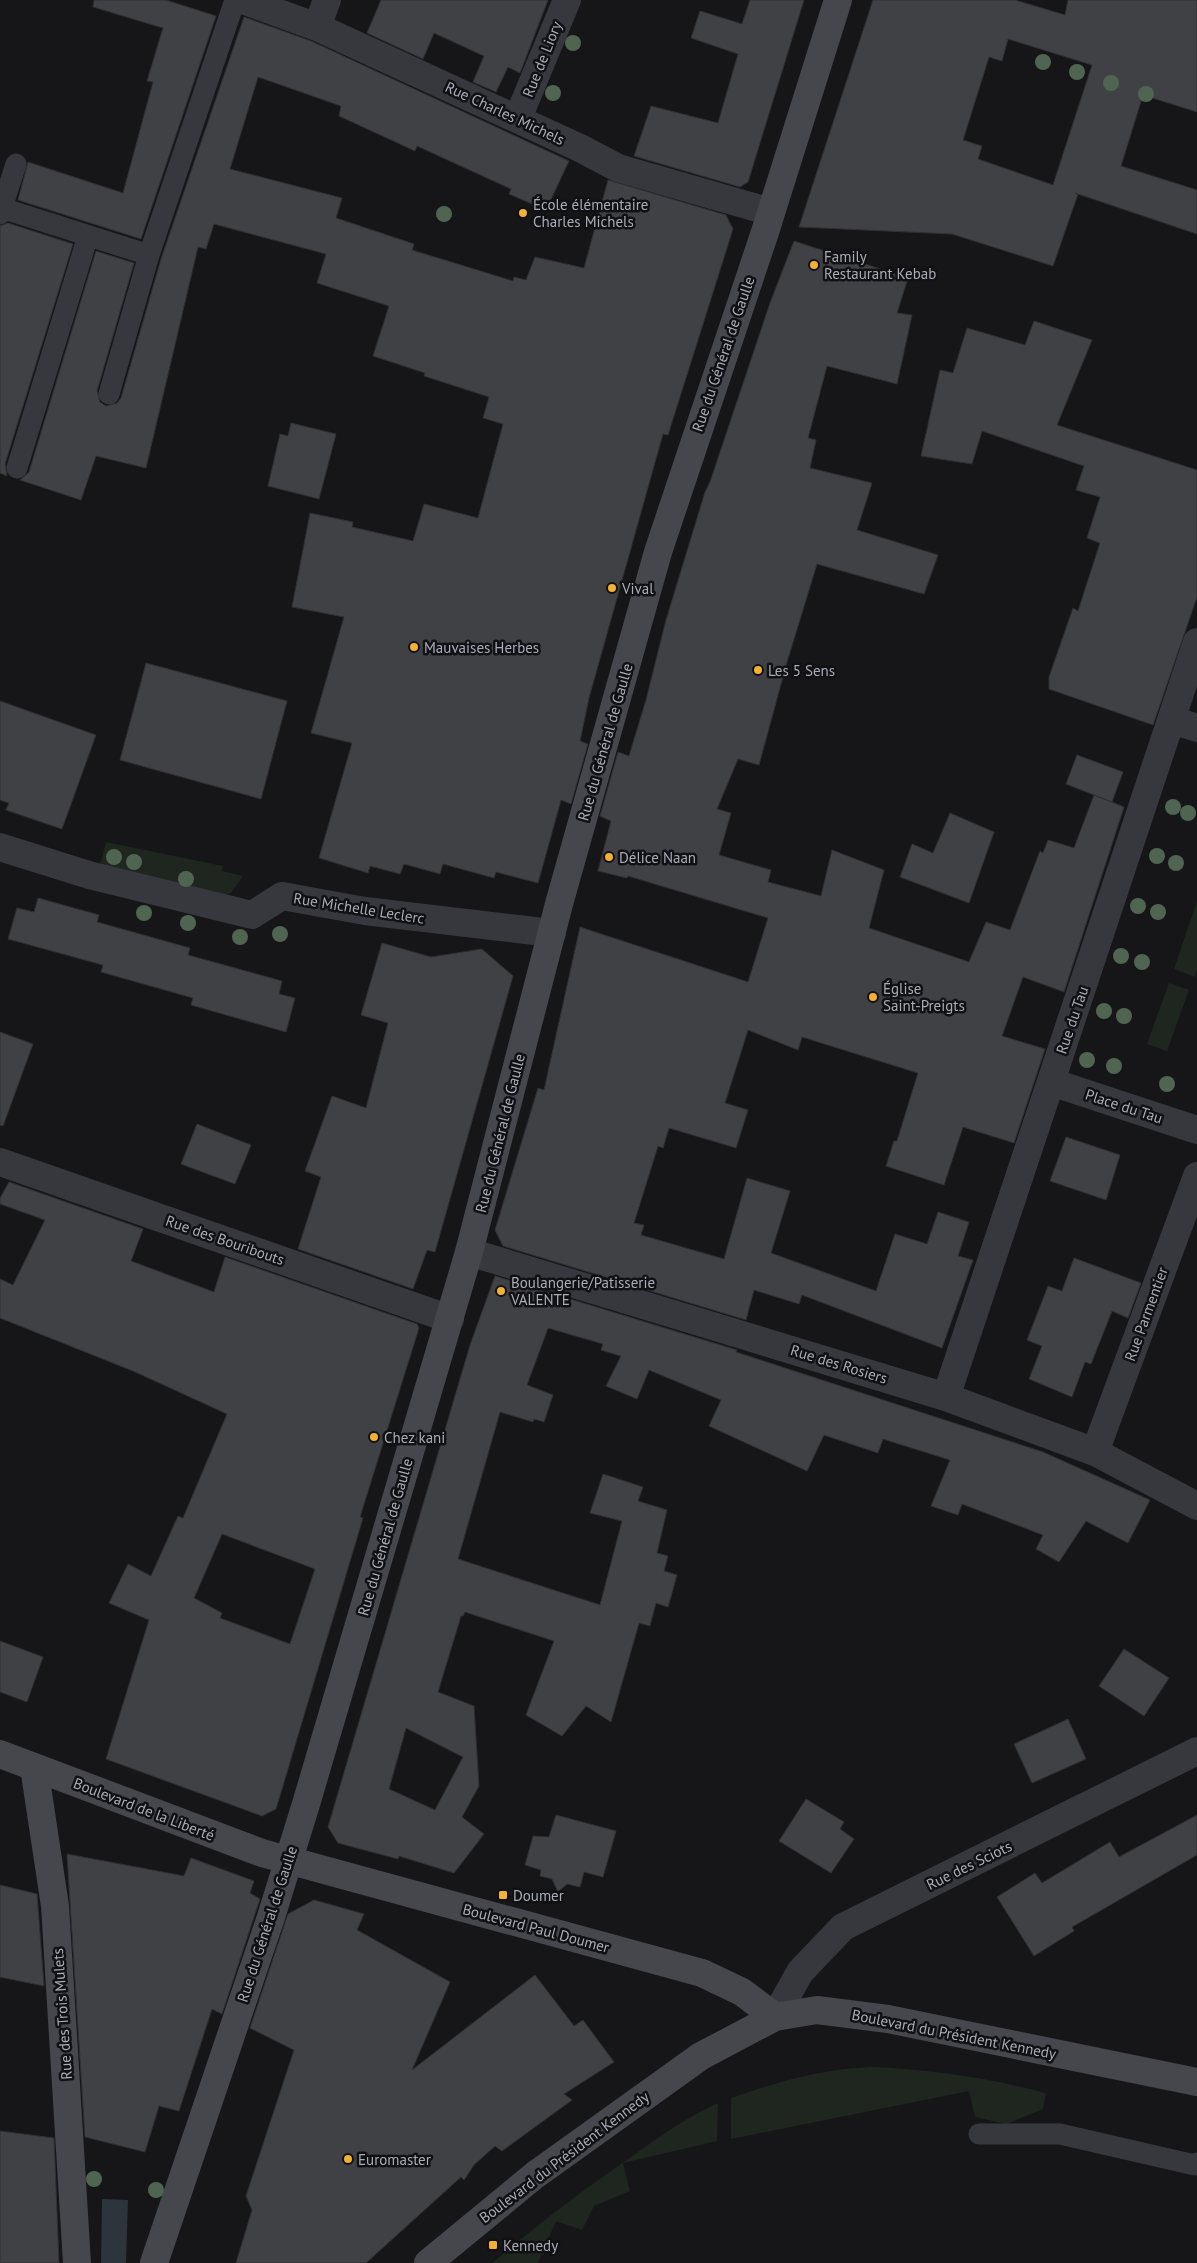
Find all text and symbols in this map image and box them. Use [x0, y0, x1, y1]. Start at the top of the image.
street label: Rue de Liory [518, 18, 566, 100]
street label: Rue Charles Michels [442, 77, 568, 149]
place label: École élémentaire Charles Michels [533, 195, 648, 231]
marker: École élémentaire Charles Michels [517, 207, 529, 219]
place label: Family Restaurant Kebab [824, 247, 936, 283]
marker: Family Restaurant Kebab [808, 259, 820, 271]
street label: Rue du Général de Gaulle [687, 274, 759, 434]
place label: Vival [621, 579, 654, 598]
marker: Vival [606, 582, 618, 594]
place label: Mauvaises Herbes [424, 638, 539, 657]
marker: Mauvaises Herbes [408, 641, 420, 653]
street label: Rue du Général de Gaulle [573, 661, 637, 823]
place label: Les 5 Sens [768, 661, 835, 680]
marker: Les 5 Sens [752, 664, 764, 676]
place label: Délice Naan [619, 848, 696, 867]
marker: Délice Naan [603, 851, 615, 863]
street label: Rue Michelle Leclerc [292, 888, 426, 928]
place label: Église Saint-Preigts [883, 979, 965, 1015]
street label: Rue du Tau [1052, 984, 1092, 1056]
marker: Église Saint-Preigts [867, 991, 879, 1003]
street label: Rue du Général de Gaulle [471, 1052, 529, 1214]
street label: Place du Tau [1083, 1085, 1165, 1127]
street label: Rue des Bouribouts [163, 1211, 287, 1269]
street label: Rue Parmentier [1120, 1264, 1172, 1364]
place label: Boulangerie/Patisserie VALENTE [510, 1273, 655, 1309]
marker: Boulangerie/Patisserie VALENTE [495, 1285, 507, 1297]
street label: Rue des Rosiers [788, 1340, 890, 1388]
place label: Chez kani [384, 1428, 445, 1447]
marker: Chez kani [368, 1431, 380, 1443]
street label: Rue du Général de Gaulle [353, 1456, 417, 1618]
street label: Boulevard de la Liberté [71, 1773, 217, 1845]
street label: Rue des Sciots [923, 1836, 1015, 1894]
street label: Rue du Général de Gaulle [233, 1844, 301, 2004]
place label: Doumer [513, 1886, 564, 1905]
marker: Doumer [497, 1889, 509, 1901]
street label: Boulevard Paul Doumer [461, 1899, 611, 1957]
street label: Rue des Trois Mulets [48, 1948, 76, 2080]
street label: Boulevard du Président Kennedy [850, 2005, 1058, 2063]
street label: Boulevard du Président Kennedy [475, 2087, 653, 2227]
place label: Euromaster [358, 2150, 431, 2169]
marker: Euromaster [342, 2153, 354, 2165]
place label: Kennedy [503, 2236, 558, 2255]
marker: Kennedy [487, 2239, 499, 2251]

